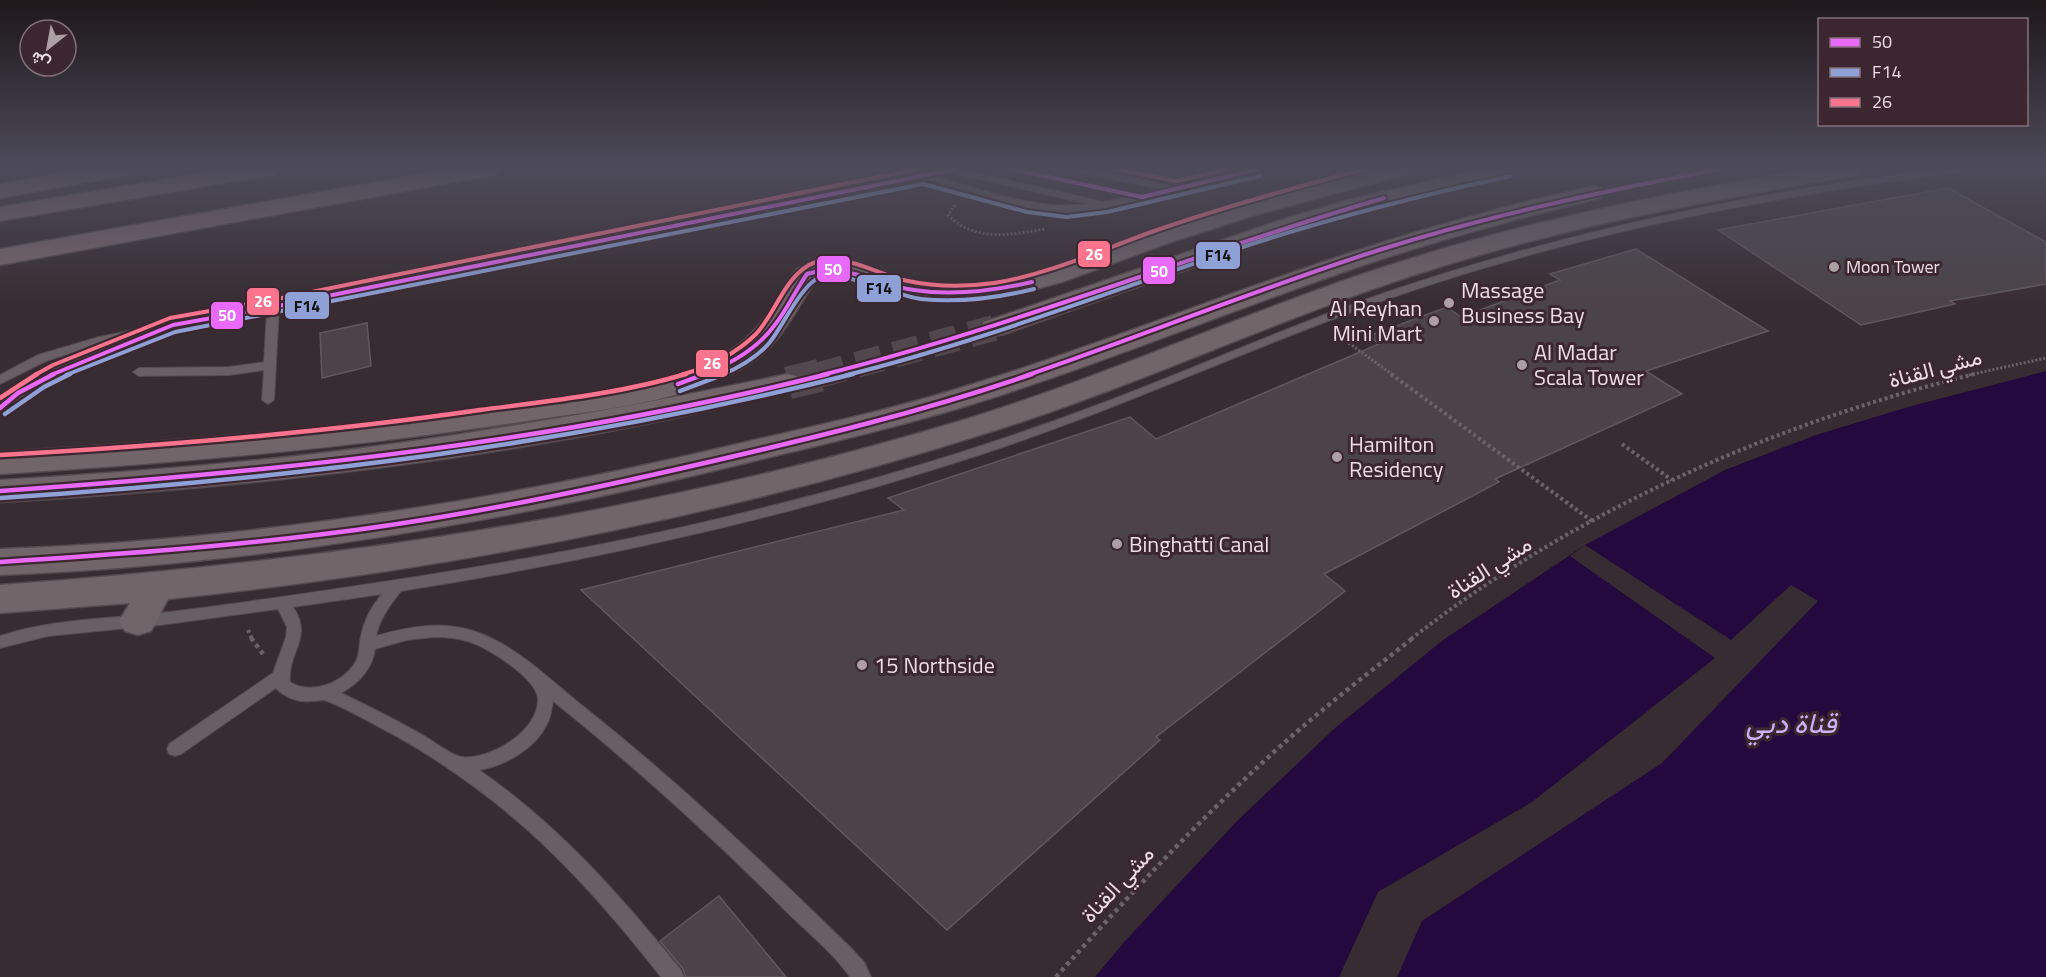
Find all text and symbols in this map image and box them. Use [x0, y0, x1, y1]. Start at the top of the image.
north arrow [18, 18, 78, 78]
legend [1818, 18, 2028, 126]
text: 50 [1872, 28, 1892, 55]
text: ش [26, 46, 55, 76]
text: F14 [1872, 58, 1902, 85]
text: 26 [1872, 88, 1892, 115]
line badge: 26 [1077, 240, 1111, 268]
line badge: F14 [1195, 241, 1241, 270]
text: 26 [1085, 242, 1103, 266]
text: F14 [1205, 243, 1231, 267]
place label: Moon Tower [1846, 253, 1940, 280]
line badge: 50 [816, 255, 851, 283]
line badge: 50 [1142, 256, 1176, 285]
text: 50 [824, 257, 842, 281]
text: 50 [1150, 259, 1168, 283]
marker: Moon Tower [1827, 260, 1841, 274]
place label: Massage Business Bay [1461, 273, 1585, 332]
line badge: F14 [856, 274, 902, 303]
text: F14 [866, 276, 892, 300]
line badge: 26 [246, 287, 280, 316]
text: 26 [254, 289, 272, 313]
line badge: F14 [284, 291, 330, 320]
place label: Al Reyhan Mini Mart [1329, 291, 1422, 350]
text: F14 [294, 294, 320, 318]
marker: Massage Business Bay [1442, 296, 1456, 310]
line badge: 50 [210, 301, 244, 330]
text: 50 [218, 303, 236, 327]
marker: Al Reyhan Mini Mart [1427, 314, 1441, 328]
place label: Al Madar Scala Tower [1534, 335, 1644, 394]
street label: مشي القناة [1885, 339, 1986, 399]
line badge: 26 [695, 349, 729, 378]
text: 26 [703, 351, 721, 375]
marker: Al Madar Scala Tower [1515, 358, 1529, 372]
place label: Hamilton Residency [1349, 427, 1444, 486]
marker: Hamilton Residency [1330, 450, 1344, 464]
place label: Binghatti Canal [1129, 527, 1269, 561]
street label: مشي القناة [1440, 527, 1539, 609]
marker: Binghatti Canal [1110, 537, 1124, 551]
place label: 15 Northside [874, 648, 995, 682]
marker: 15 Northside [855, 658, 869, 672]
water label: قناة دبي [1745, 701, 1839, 746]
street label: مشي القناة [1072, 838, 1163, 932]

